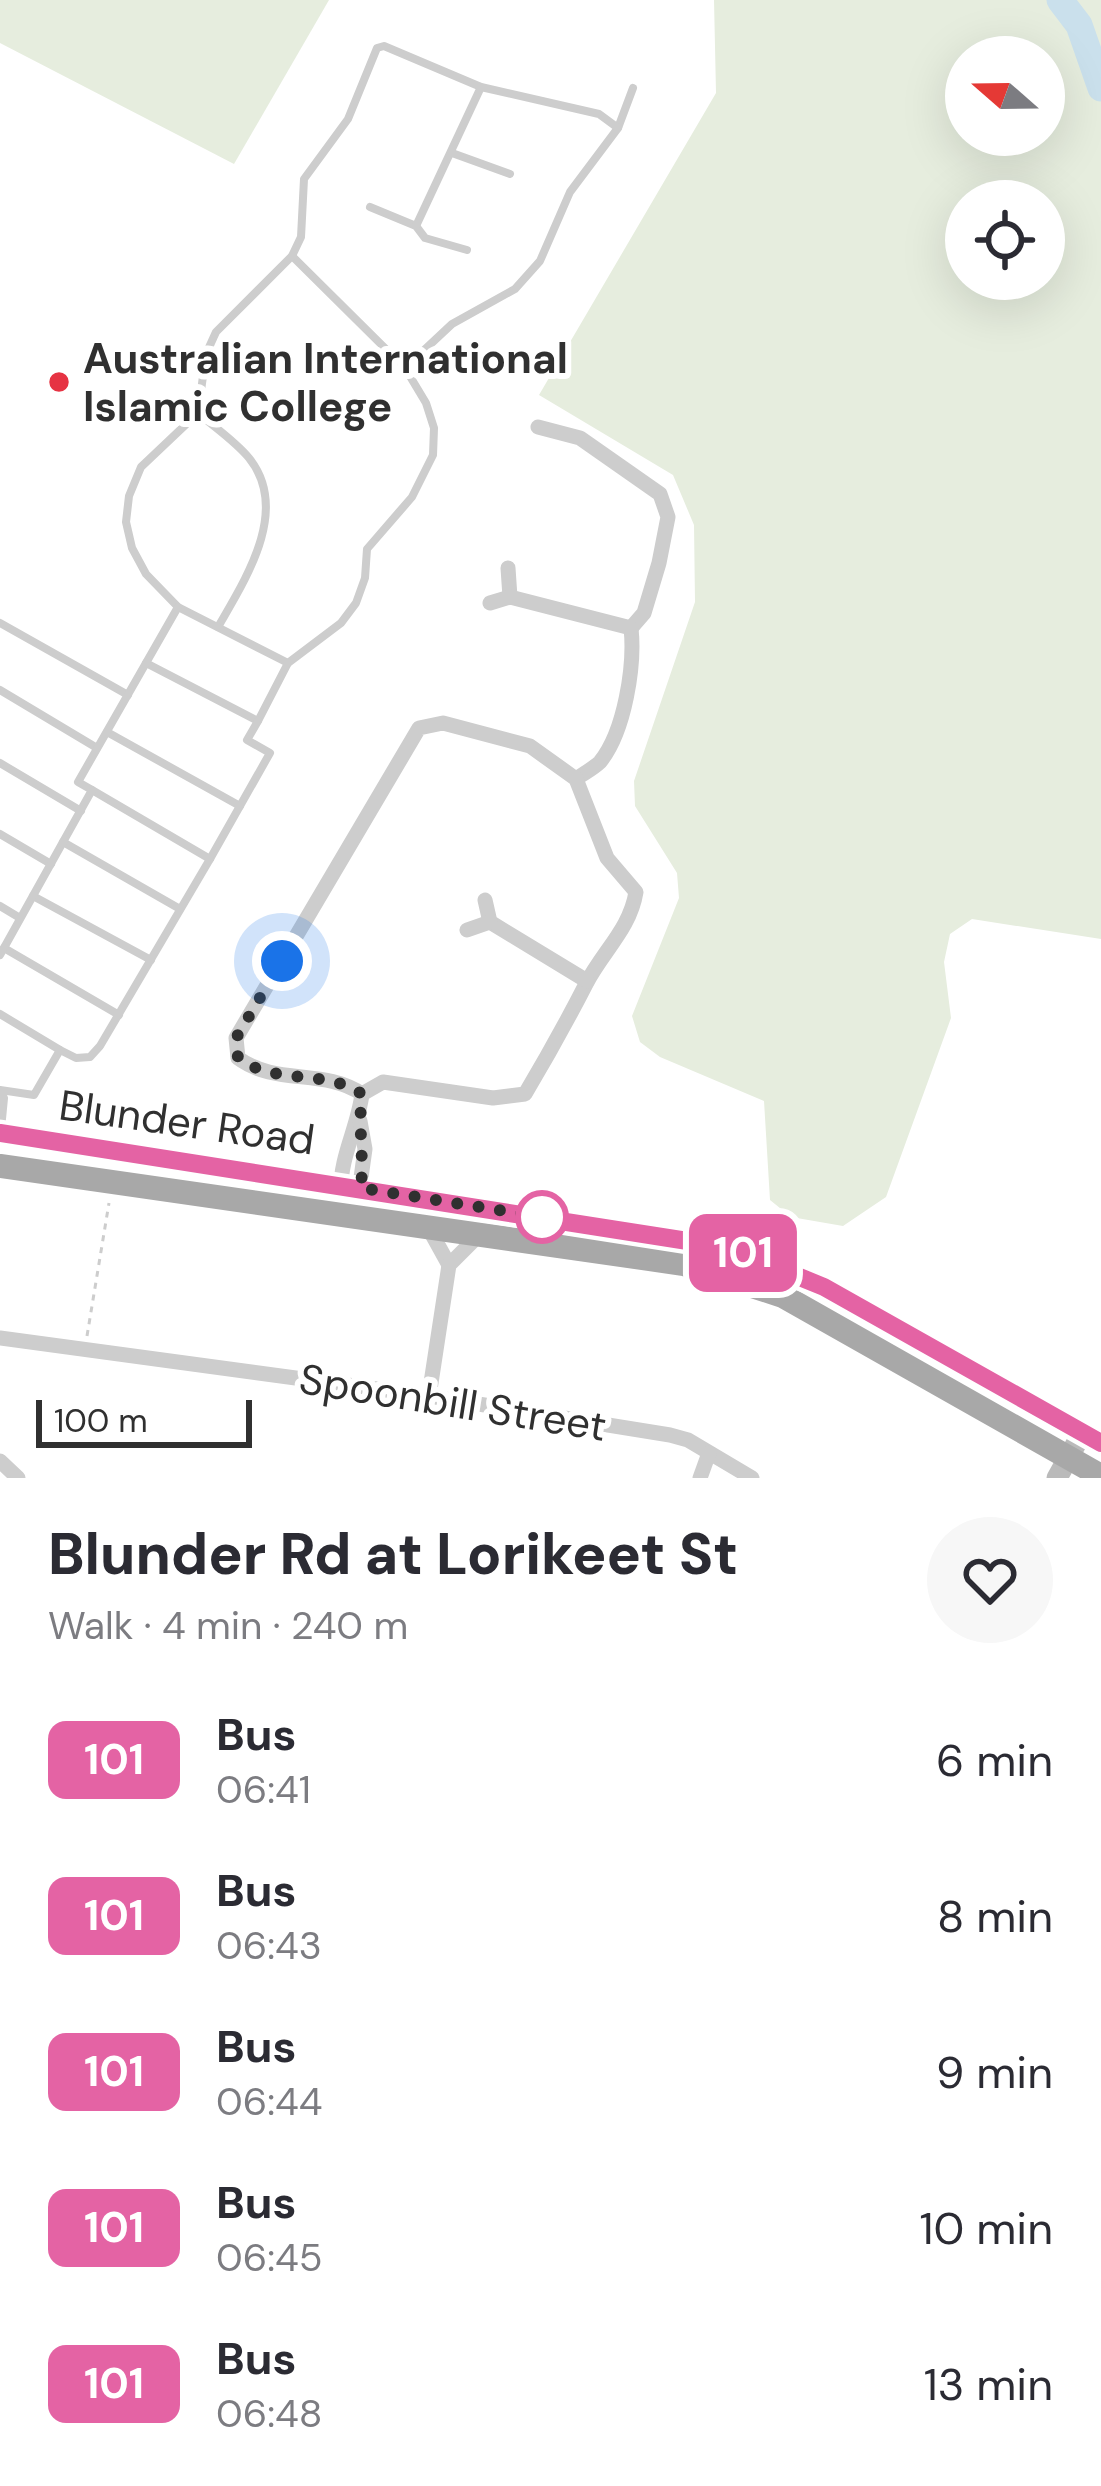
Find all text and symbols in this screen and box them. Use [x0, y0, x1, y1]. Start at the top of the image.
north arrow [945, 36, 1065, 156]
map controls [945, 36, 1065, 300]
button: locate [945, 180, 1065, 300]
place label: Australian International Islamic College [83, 331, 568, 434]
marker: Australian International Islamic College [46, 369, 72, 395]
your location [252, 931, 312, 991]
street label: Blunder Road [56, 1077, 318, 1168]
unlabelled marker [517, 1192, 567, 1242]
line badge: 101 [674, 1214, 812, 1292]
text: 101 [713, 1225, 773, 1280]
street label: Spoonbill Street [296, 1351, 610, 1454]
scale bar [36, 1394, 252, 1447]
text: 100 m [54, 1399, 148, 1442]
text: Blunder Rd at Lorikeet St [48, 1517, 738, 1592]
button: heart [927, 1517, 1053, 1643]
text: Walk · 4 min · 240 m [48, 1600, 408, 1651]
text: Bus [216, 1705, 296, 1764]
text: 6 min [936, 1731, 1053, 1790]
text: 101 [84, 1732, 144, 1787]
text: 06:41 [216, 1764, 311, 1815]
text: Bus [216, 1861, 296, 1920]
text: 8 min [937, 1887, 1053, 1946]
text: 101 [84, 1888, 144, 1943]
text: 06:43 [216, 1920, 322, 1971]
text: Bus [216, 2017, 296, 2076]
text: 9 min [936, 2043, 1053, 2102]
text: 101 [84, 2044, 144, 2099]
text: 06:44 [216, 2076, 322, 2127]
text: Bus [216, 2173, 296, 2232]
text: 10 min [919, 2199, 1053, 2258]
text: 101 [84, 2200, 144, 2255]
text: 06:45 [216, 2232, 323, 2283]
text: Bus [216, 2329, 296, 2388]
text: 13 min [924, 2355, 1053, 2414]
text: 101 [84, 2356, 144, 2411]
text: 06:48 [216, 2388, 322, 2439]

